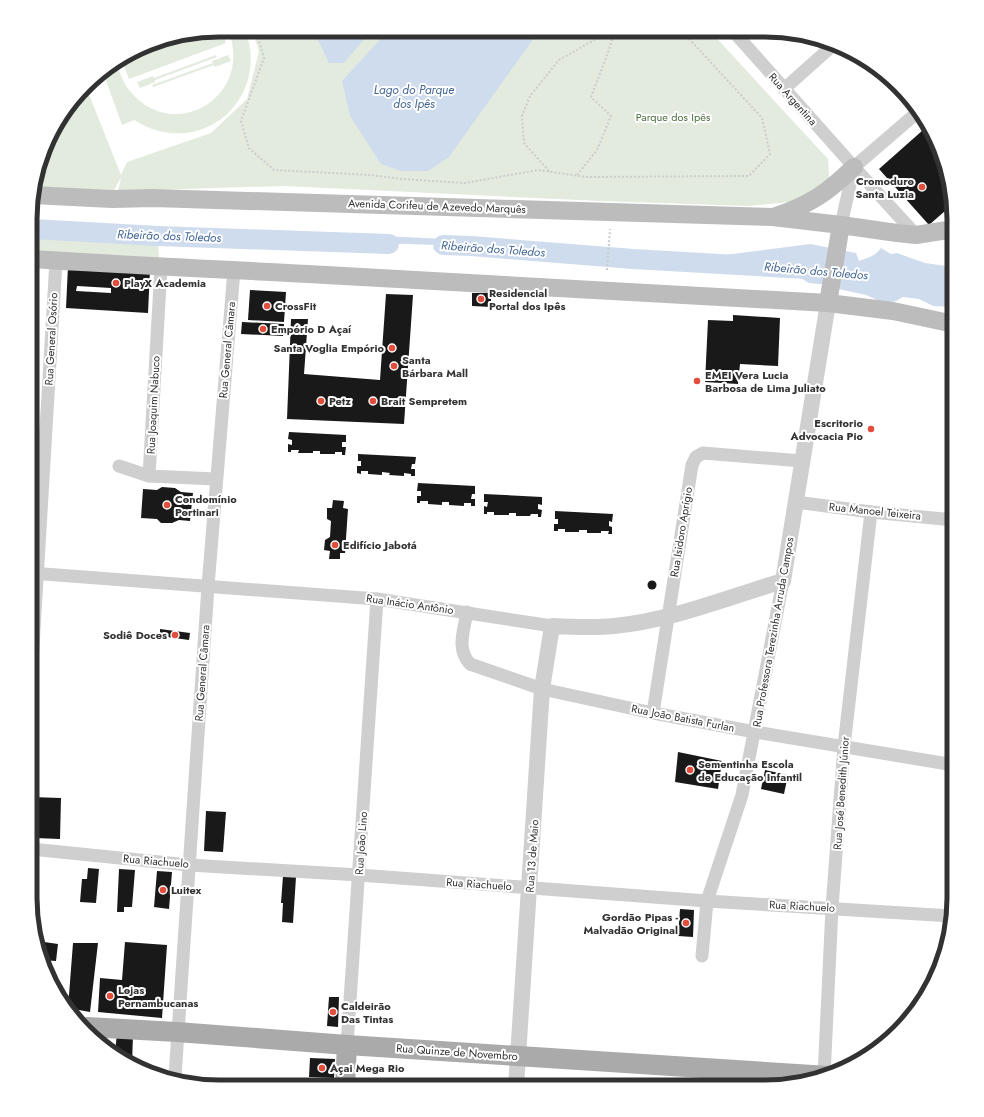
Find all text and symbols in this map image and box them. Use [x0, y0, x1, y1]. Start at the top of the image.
street label: Rua Argentina [765, 69, 821, 129]
water label: Lago do Parque dos Ipês [374, 81, 454, 113]
park label: Parque dos Ipês [636, 109, 711, 125]
place label: Cromoduro Santa Luzia [856, 173, 915, 202]
marker: Cromoduro Santa Luzia [917, 182, 927, 192]
street label: Avenida Corifeu de Azevedo Marquês [348, 195, 527, 217]
water label: Ribeirão dos Toledos [117, 225, 222, 247]
water label: Ribeirão dos Toledos [440, 236, 546, 262]
water label: Ribeirão dos Toledos [763, 258, 869, 285]
place label: PlayX Academia [124, 275, 206, 291]
marker: PlayX Academia [111, 278, 121, 288]
place label: Residencial Portal dos Ipês [489, 285, 565, 314]
street label: Rua General Osório [41, 292, 61, 386]
marker: Residencial Portal dos Ipês [476, 294, 486, 304]
place label: CrossFit [275, 298, 317, 314]
street label: Rua General Câmara [215, 301, 239, 399]
marker: CrossFit [262, 301, 272, 311]
place label: Empório D Açaí [271, 321, 352, 337]
marker: Empório D Açaí [258, 324, 268, 334]
place label: Santa Voglia Empório [274, 340, 384, 356]
marker: Santa Voglia Empório [387, 343, 397, 353]
place label: Santa Bárbara Mall [402, 352, 468, 381]
street label: Rua Joaquim Nabuco [142, 355, 164, 455]
marker: Santa Bárbara Mall [389, 361, 399, 371]
place label: EMEI Vera Lucia Barbosa de Lima Juliato [705, 367, 826, 396]
marker: EMEI Vera Lucia Barbosa de Lima Juliato [692, 376, 702, 386]
place label: Petz [329, 393, 351, 409]
place label: Brait Sempretem [381, 393, 467, 409]
marker: Petz [316, 396, 326, 406]
marker: Brait Sempretem [368, 396, 378, 406]
place label: Escritorio Advocacia Pio [790, 415, 864, 444]
marker: Escritorio Advocacia Pio [866, 424, 876, 434]
street label: Rua Isidoro Aprígio [666, 486, 696, 578]
place label: Condomínio Portinari [175, 491, 237, 520]
street label: Rua Manoel Teixeira [828, 498, 922, 524]
marker: Condomínio Portinari [162, 500, 172, 510]
street label: Rua Professora Terezinha Arruda Campos [748, 535, 798, 728]
place label: Edifício Jabotá [343, 537, 417, 553]
marker: Edifício Jabotá [330, 540, 340, 550]
street label: Rua Inácio Antônio [365, 590, 455, 618]
street label: Rua General Câmara [191, 624, 213, 722]
place label: Sodiê Doces [103, 627, 167, 643]
marker: Sodiê Doces [170, 630, 180, 640]
street label: Rua João Batista Furlan [630, 700, 736, 736]
street label: Rua José Benedith Júnior [829, 736, 853, 850]
place label: Sementinha Escola de Educação Infantil [698, 756, 802, 785]
marker: Sementinha Escola de Educação Infantil [685, 765, 695, 775]
street label: Rua João Lino [351, 811, 371, 875]
street label: Rua 13 de Maio [521, 819, 543, 893]
street label: Rua Riachuelo [122, 850, 190, 872]
street label: Rua Riachuelo [446, 874, 512, 894]
place label: Luitex [171, 882, 202, 898]
marker: Luitex [158, 885, 168, 895]
street label: Rua Riachuelo [769, 896, 835, 916]
place label: Gordão Pipas - Malvadão Original [583, 909, 679, 938]
marker: Gordão Pipas - Malvadão Original [681, 918, 691, 928]
place label: Lojas Pernambucanas [118, 982, 198, 1011]
marker: Lojas Pernambucanas [105, 991, 115, 1001]
place label: Caldeirão Das Tintas [341, 998, 393, 1027]
marker: Caldeirão Das Tintas [328, 1007, 338, 1017]
street label: Rua Quinze de Novembro [396, 1040, 518, 1064]
place label: Açai Mega Rio [329, 1060, 405, 1076]
marker: Açai Mega Rio [317, 1063, 327, 1073]

